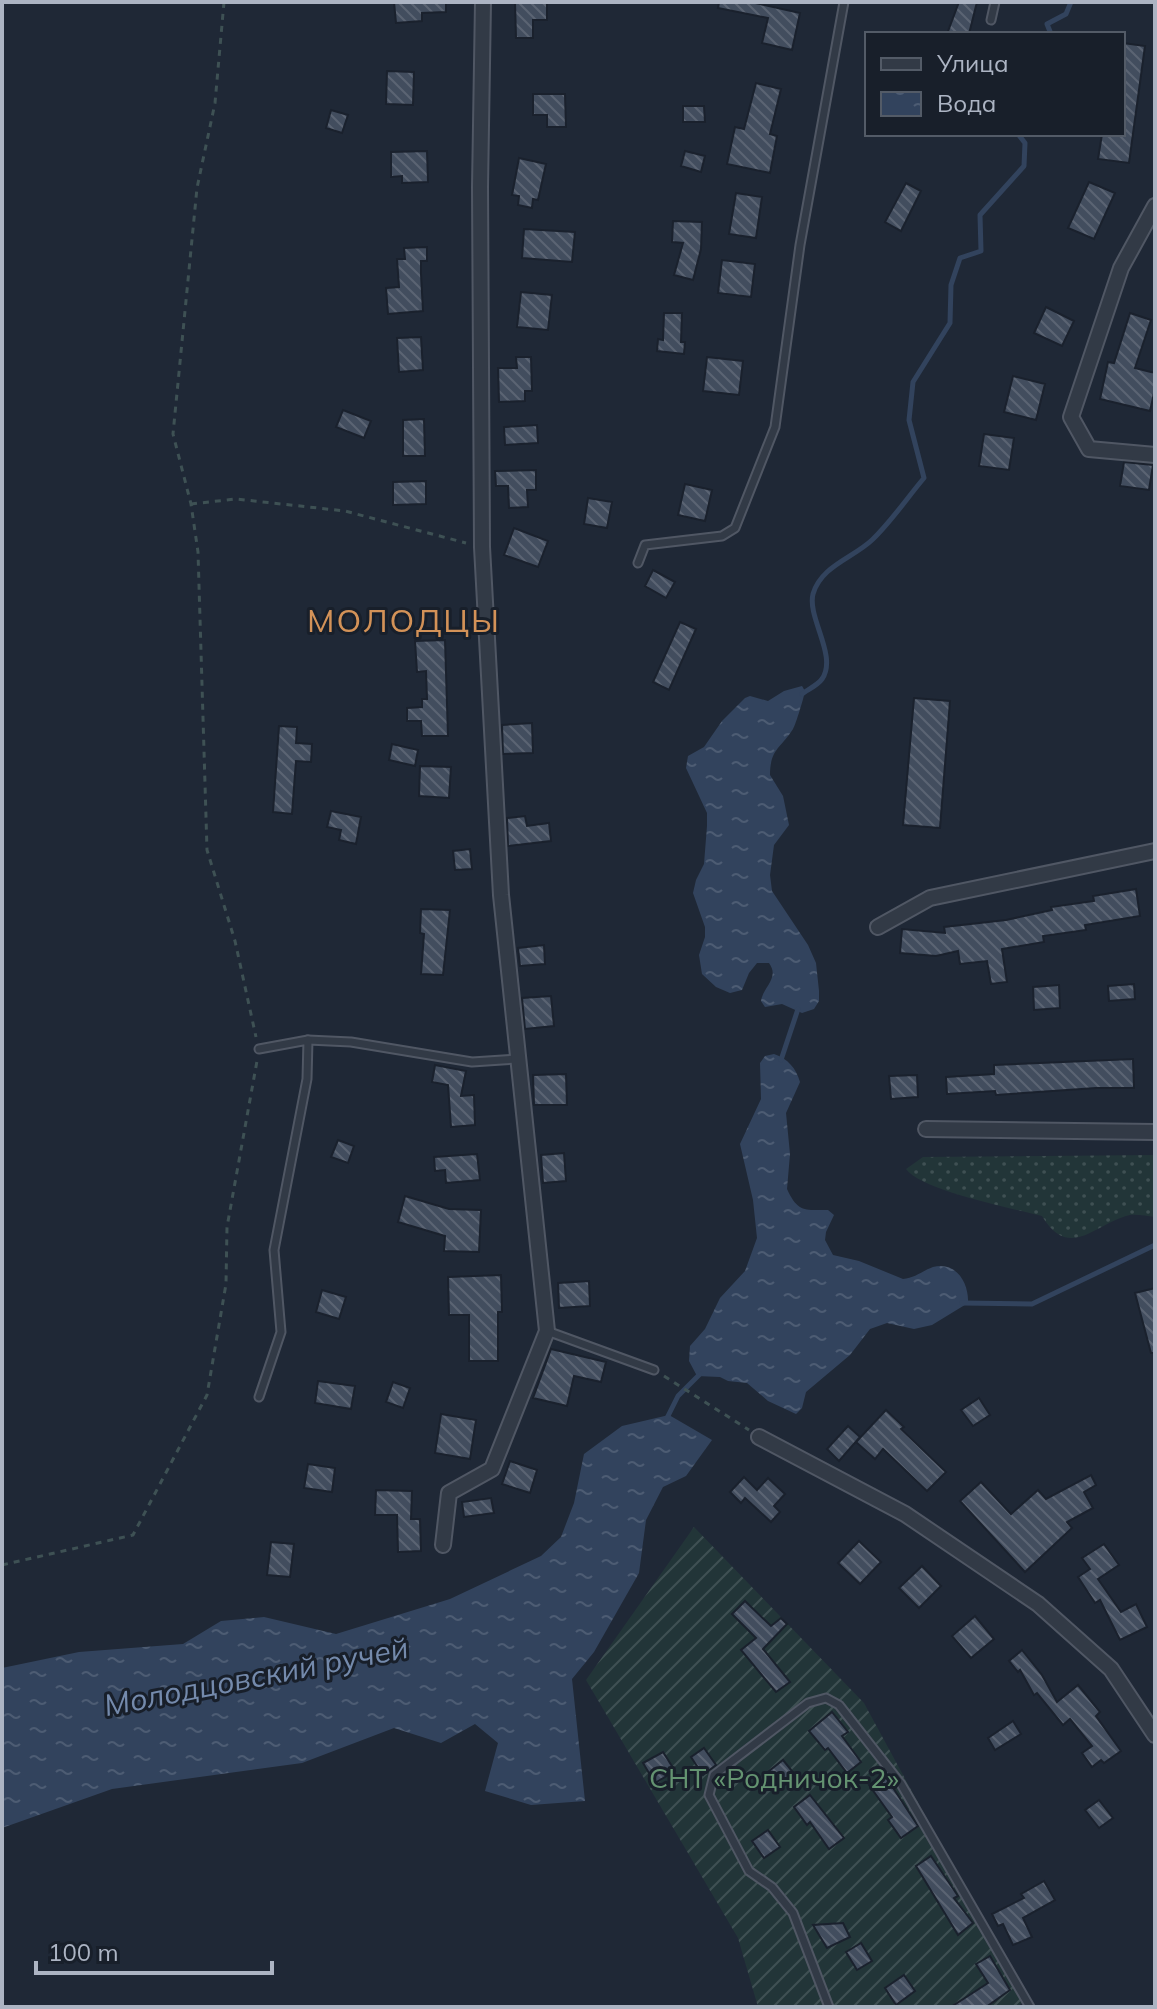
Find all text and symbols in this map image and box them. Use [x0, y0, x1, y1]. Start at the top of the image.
legend [865, 32, 1125, 136]
text: Улица [936, 48, 1009, 78]
text: Вода [937, 88, 997, 118]
district label: МОЛОДЦЫ [307, 600, 501, 640]
water label: Молодцовский ручей [101, 1628, 411, 1724]
park label: СНТ «Родничок-2» [649, 1760, 899, 1795]
scale bar [36, 1925, 272, 1975]
text: 100 m [48, 1937, 119, 1967]

